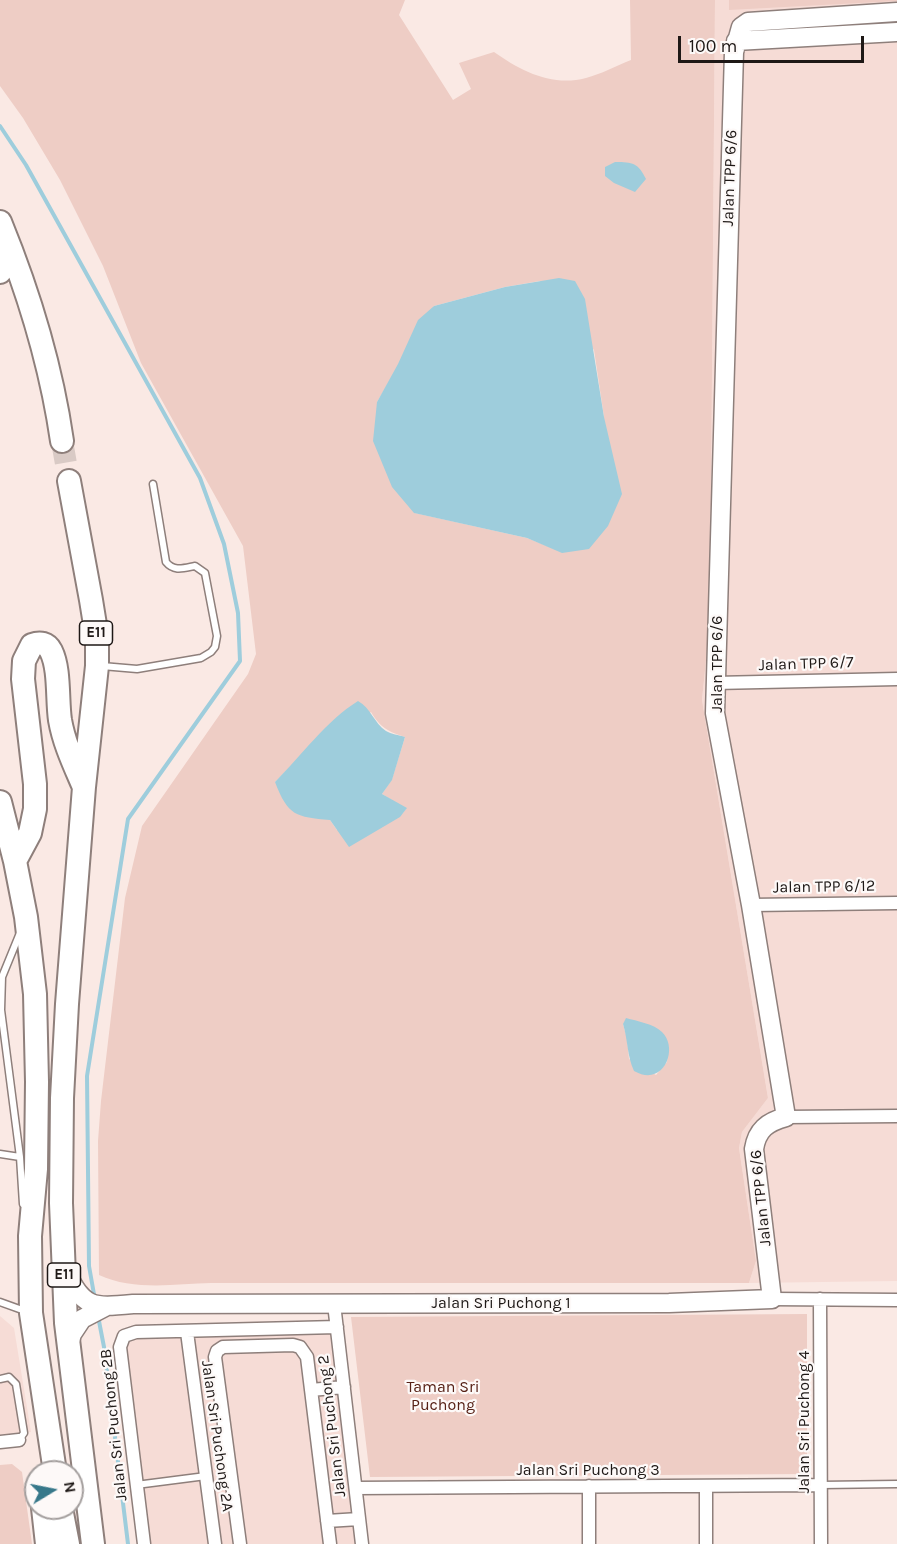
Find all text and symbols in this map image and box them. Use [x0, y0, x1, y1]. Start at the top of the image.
scale bar [681, 24, 867, 62]
text: 100 m [689, 35, 737, 57]
street label: Jalan TPP 6/6 [719, 129, 741, 227]
street label: Jalan TPP 6/6 [707, 616, 727, 712]
road number: E11 [80, 621, 112, 645]
street label: Jalan TPP 6/7 [758, 653, 854, 675]
street label: Jalan TPP 6/12 [773, 877, 875, 897]
street label: Jalan TPP 6/6 [746, 1149, 776, 1247]
road number: E11 [48, 1263, 80, 1287]
street label: Jalan Sri Puchong 1 [431, 1293, 571, 1313]
street label: Jalan Sri Puchong 2B [96, 1348, 132, 1502]
street label: Jalan Sri Puchong 4 [794, 1351, 814, 1493]
street label: Jalan Sri Puchong 2 [314, 1354, 350, 1498]
street label: Jalan Sri Puchong 2A [197, 1359, 237, 1513]
park label: Taman Sri Puchong [407, 1377, 479, 1415]
north arrow [24, 1460, 84, 1520]
street label: Jalan Sri Puchong 3 [516, 1460, 660, 1480]
text: N [60, 1480, 81, 1494]

